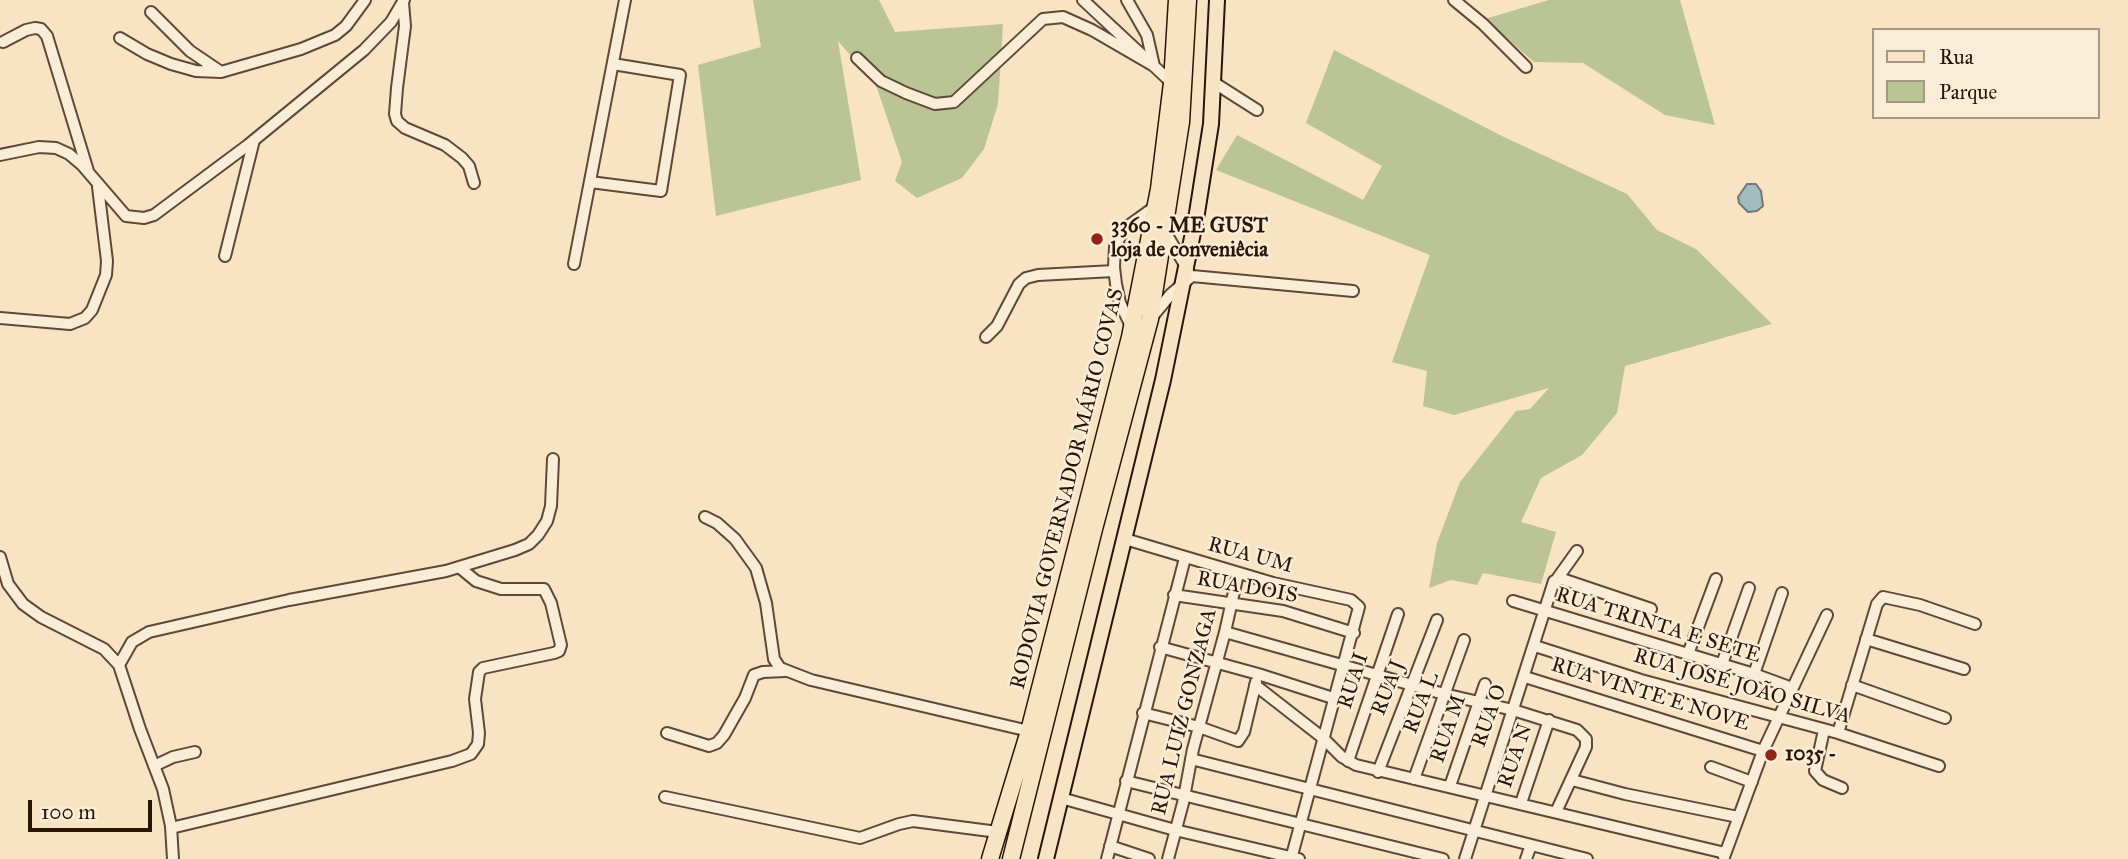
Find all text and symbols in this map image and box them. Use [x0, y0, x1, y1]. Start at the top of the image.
legend [1872, 28, 2100, 119]
text: Rua [1939, 44, 1974, 70]
text: Parque [1939, 79, 1997, 105]
place label: 3360 - ME GUST loja de conveniêcia [1111, 214, 1268, 264]
marker: 3360 - ME GUST loja de conveniêcia [1089, 231, 1105, 247]
street label: RODOVIA GOVERNADOR MÁRIO COVAS [1006, 286, 1130, 692]
street label: RUA UM [1205, 533, 1295, 579]
street label: RUA DOIS [1195, 567, 1299, 609]
street label: RUA TRINTA E SETE [1552, 583, 1764, 669]
street label: RUA LUIZ GONZAGA [1147, 606, 1223, 818]
street label: RUA JOSÉ JOÃO SILVA [1631, 644, 1853, 730]
street label: RUA I [1333, 650, 1375, 712]
street label: RUA VINTE E NOVE [1548, 653, 1752, 737]
street label: RUA J [1367, 657, 1411, 719]
street label: RUA L [1399, 669, 1445, 737]
street label: RUA O [1467, 681, 1513, 751]
street label: RUA M [1426, 692, 1472, 766]
street label: RUA N [1493, 721, 1539, 791]
place label: 1035 - [1785, 742, 1837, 768]
marker: 1035 - [1763, 747, 1779, 763]
scale bar [32, 786, 156, 830]
text: 100 m [41, 799, 96, 825]

